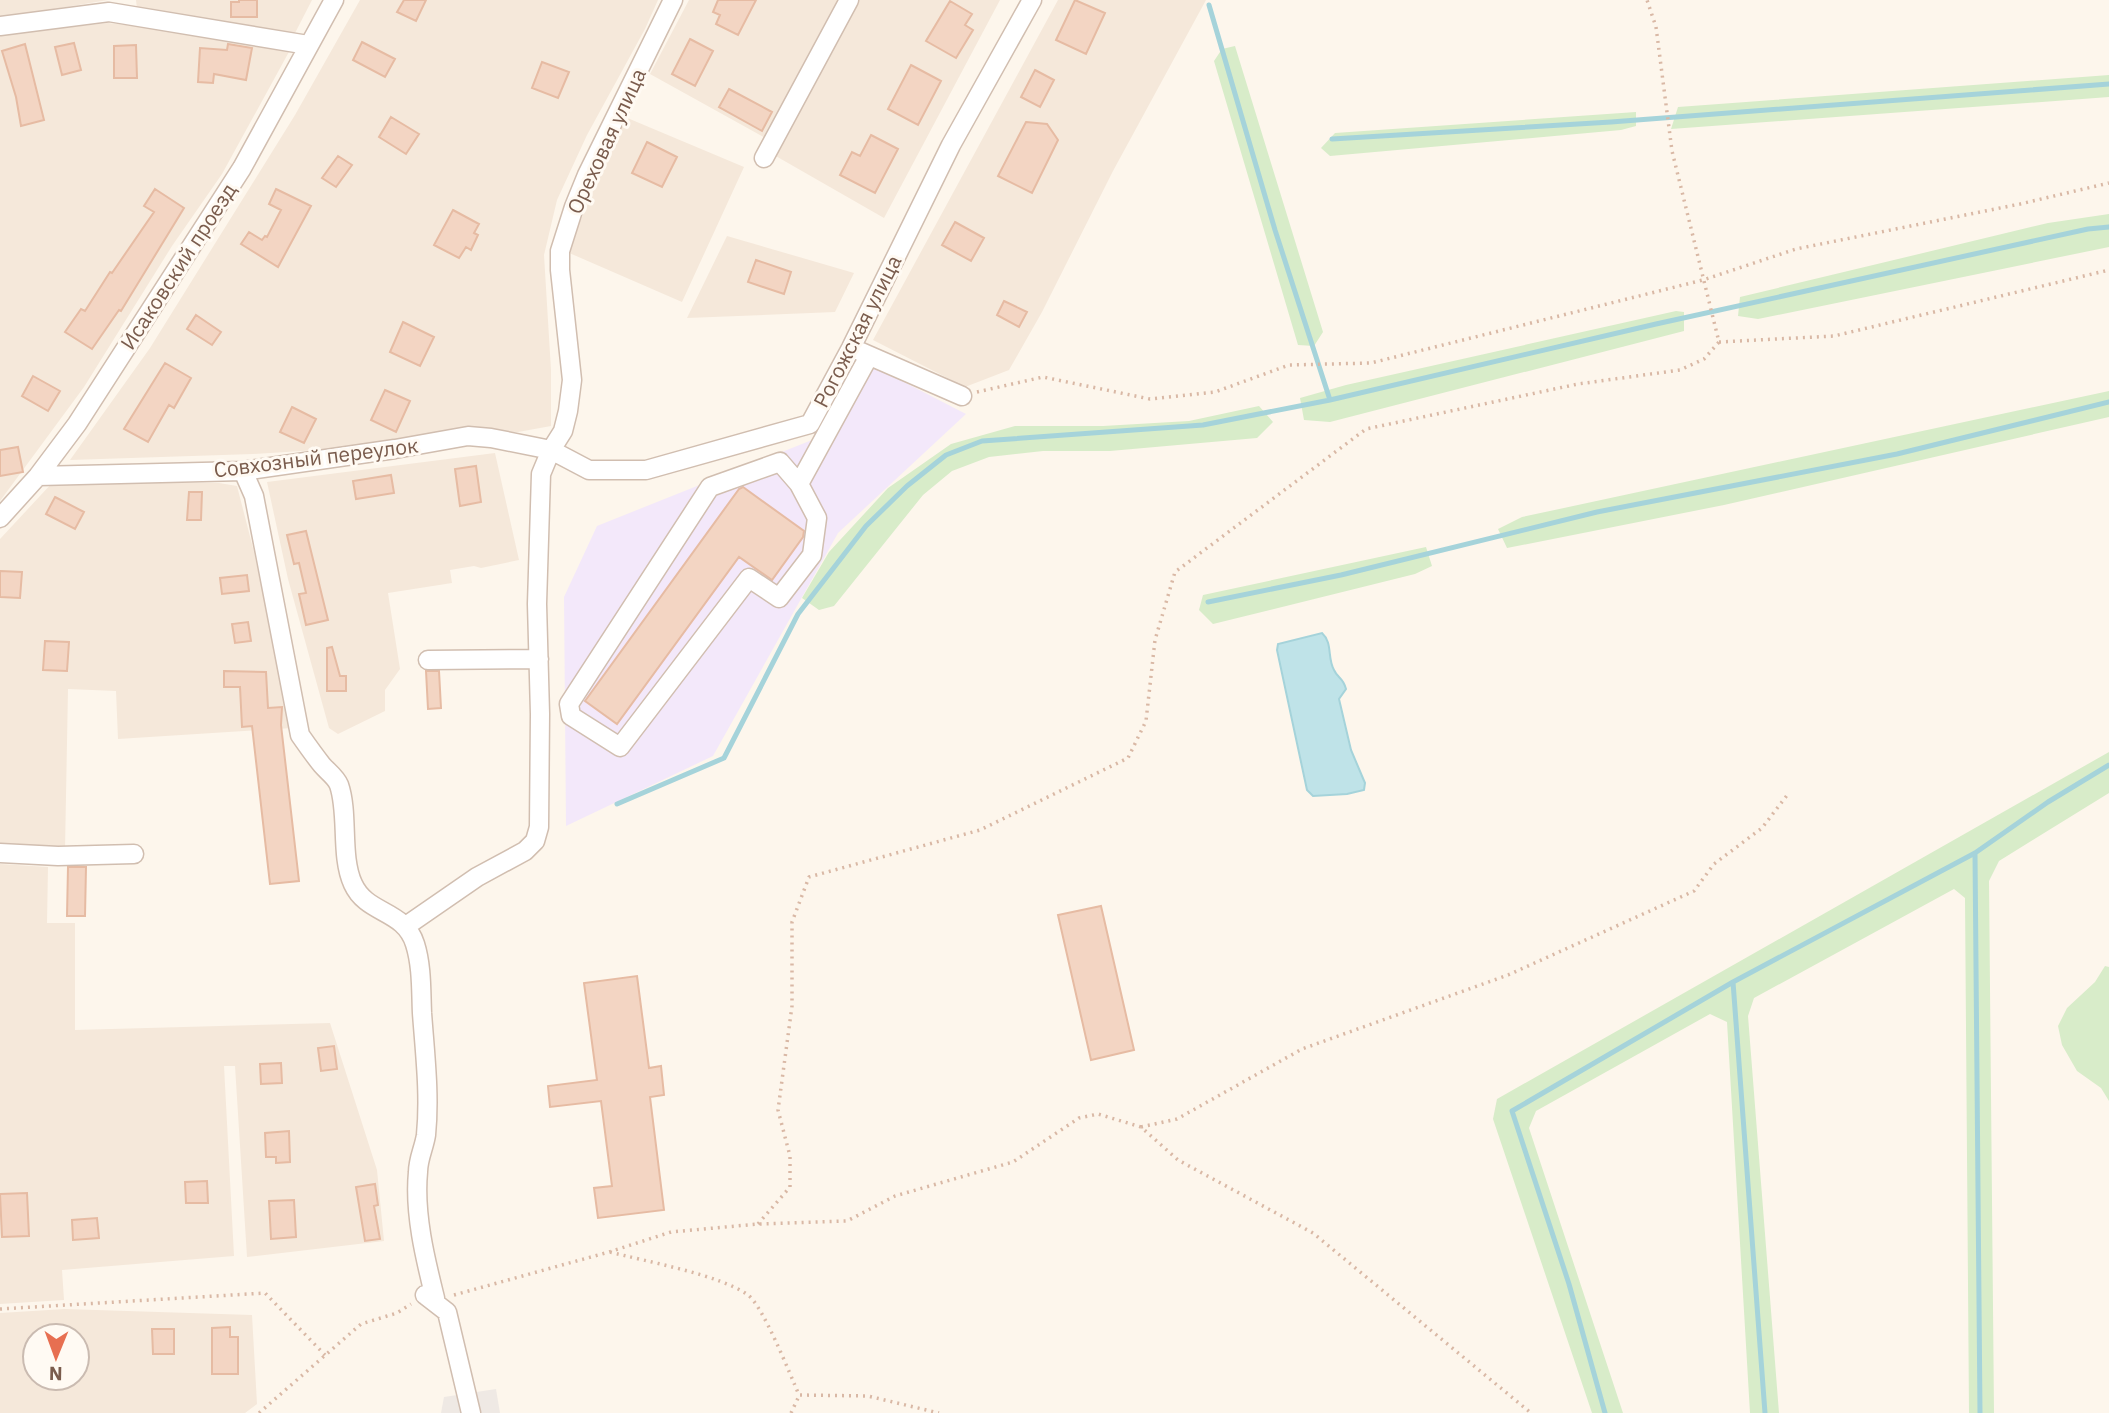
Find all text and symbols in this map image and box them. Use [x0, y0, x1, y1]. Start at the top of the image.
street label: Ореховая улица [560, 64, 652, 218]
street label: Исаковский проезд [114, 177, 242, 355]
street label: Рогожская улица [806, 250, 908, 412]
street label: Совхозный переулок [212, 431, 420, 483]
north arrow [21, 1322, 91, 1392]
text: N [49, 1362, 63, 1386]

